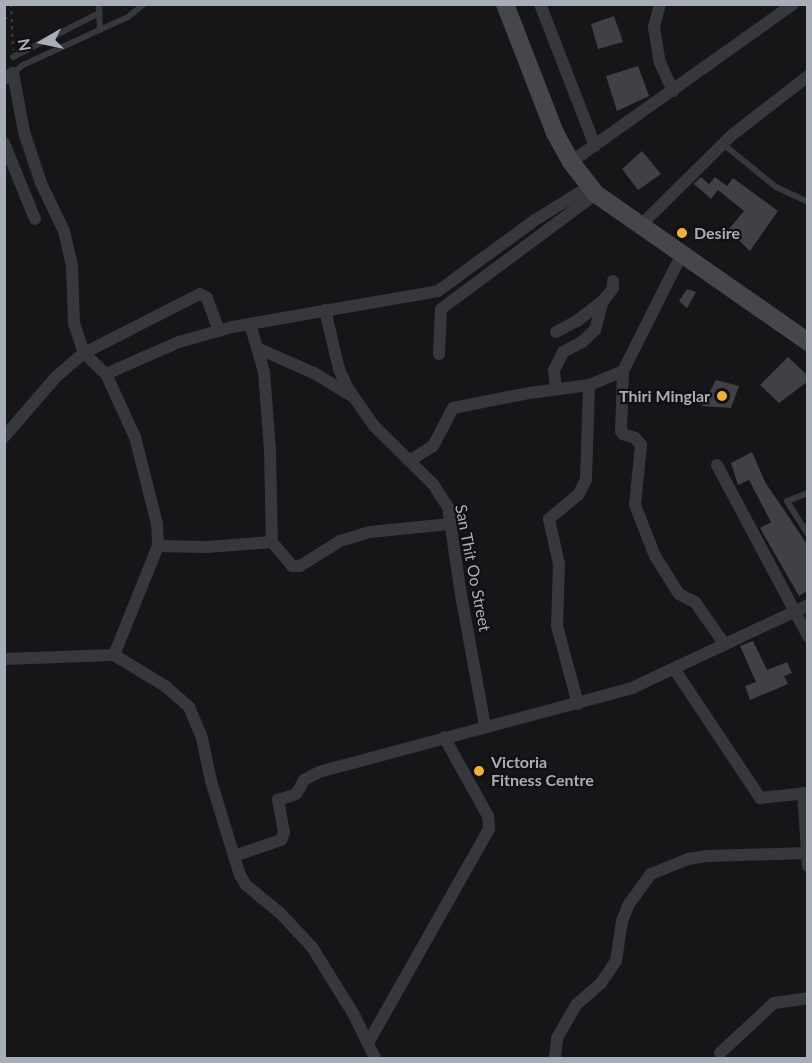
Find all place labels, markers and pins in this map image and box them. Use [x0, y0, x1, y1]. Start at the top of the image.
place label: Desire [694, 223, 740, 243]
marker: Desire [675, 226, 689, 240]
place label: Thiri Minglar [619, 386, 710, 406]
marker: Thiri Minglar [715, 389, 729, 403]
place label: Victoria Fitness Centre [491, 752, 594, 790]
marker: Victoria Fitness Centre [472, 764, 486, 778]

